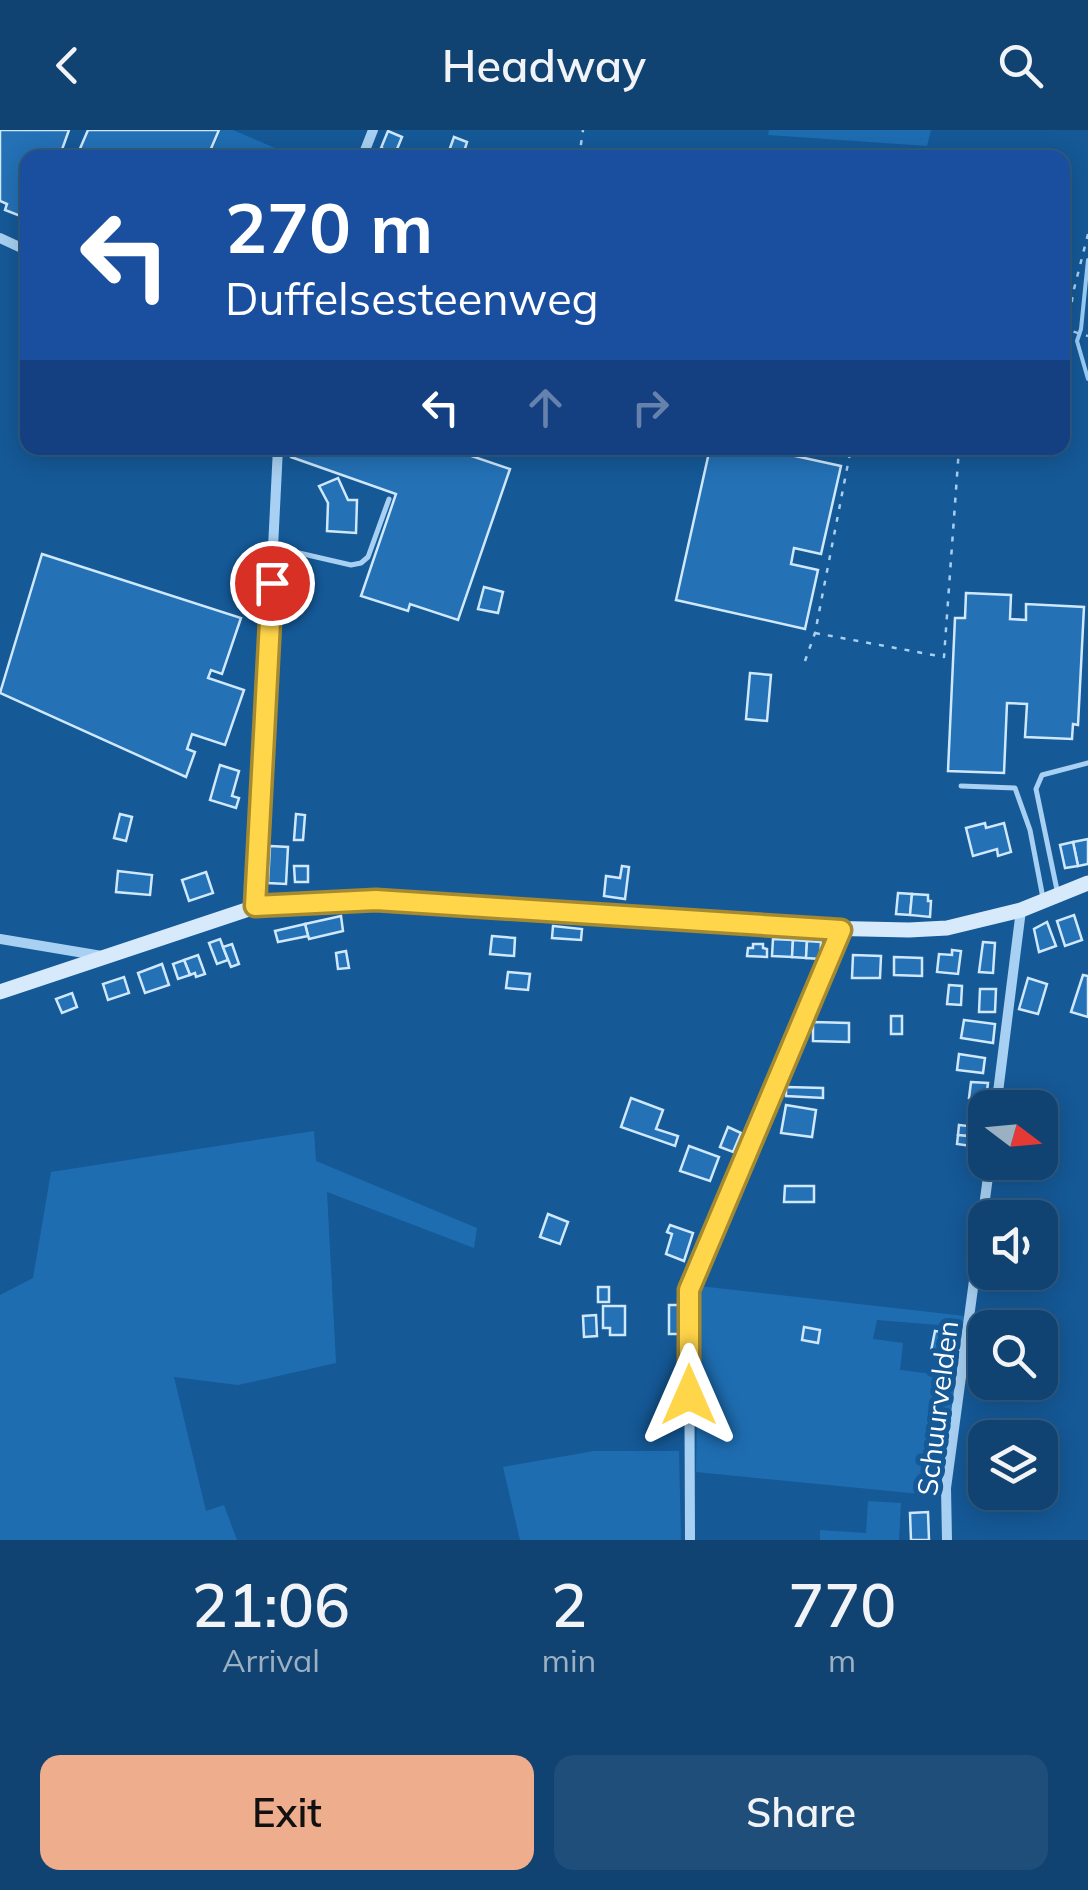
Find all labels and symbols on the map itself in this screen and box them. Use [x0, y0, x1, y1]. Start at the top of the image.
pin [230, 541, 315, 626]
north arrow [968, 1090, 1058, 1180]
street label: Schuurvelden [909, 1319, 965, 1497]
position arrow [637, 1343, 741, 1447]

